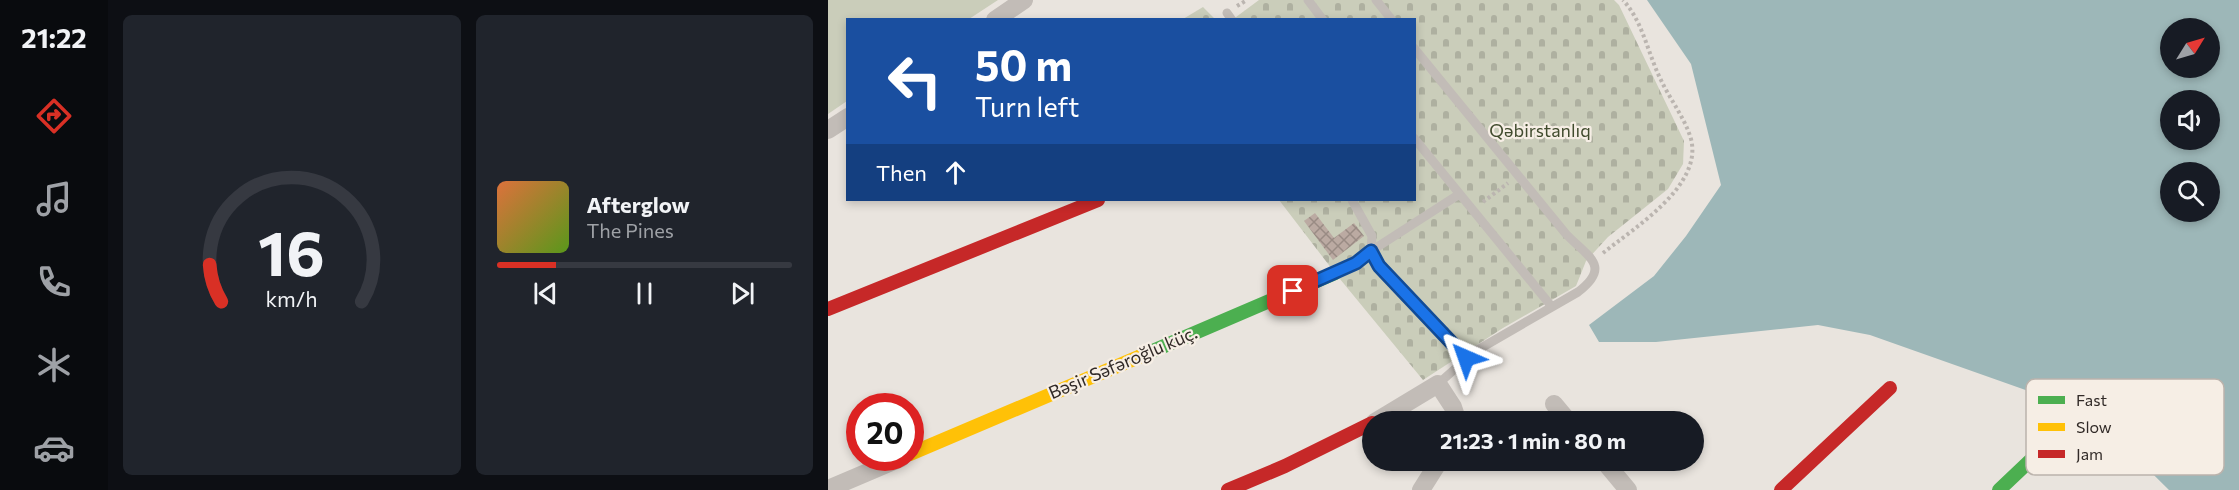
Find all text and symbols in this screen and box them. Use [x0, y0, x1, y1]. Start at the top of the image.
north arrow [2160, 18, 2220, 78]
map controls [2160, 18, 2220, 222]
text: 21:22 [21, 21, 87, 54]
text: 50 m [975, 38, 1072, 90]
icon: left [876, 42, 954, 120]
text: Turn left [975, 90, 1079, 123]
button: sound [2160, 90, 2220, 150]
icon: directions [33, 95, 75, 137]
park label: Qəbirstanlıq [1489, 119, 1591, 141]
icon: ahead [939, 156, 972, 189]
text: Then [876, 159, 927, 186]
button: search [2160, 162, 2220, 222]
icon: music [33, 178, 75, 220]
text: Afterglow [587, 191, 690, 218]
text: 16 [258, 213, 325, 289]
text: The Pines [587, 218, 674, 242]
icon: phone [33, 261, 75, 303]
pin [1267, 265, 1318, 316]
icon: arrive [1276, 274, 1309, 307]
icon: previous [529, 277, 562, 310]
icon: pause [628, 277, 661, 310]
icon: next [726, 277, 759, 310]
text: km/h [266, 285, 318, 311]
street label: Bəşir Səfəroğlu küç. [1045, 321, 1200, 403]
position arrow [1434, 326, 1498, 390]
icon: climate [33, 344, 75, 386]
legend [2026, 379, 2224, 475]
text: Fast [2076, 390, 2107, 409]
speed limit sign: 20 [846, 393, 924, 471]
text: Slow [2076, 417, 2112, 436]
icon: car [33, 427, 75, 469]
text: 21:23 · 1 min · 80 m [1440, 427, 1626, 454]
text: Jam [2076, 444, 2103, 463]

